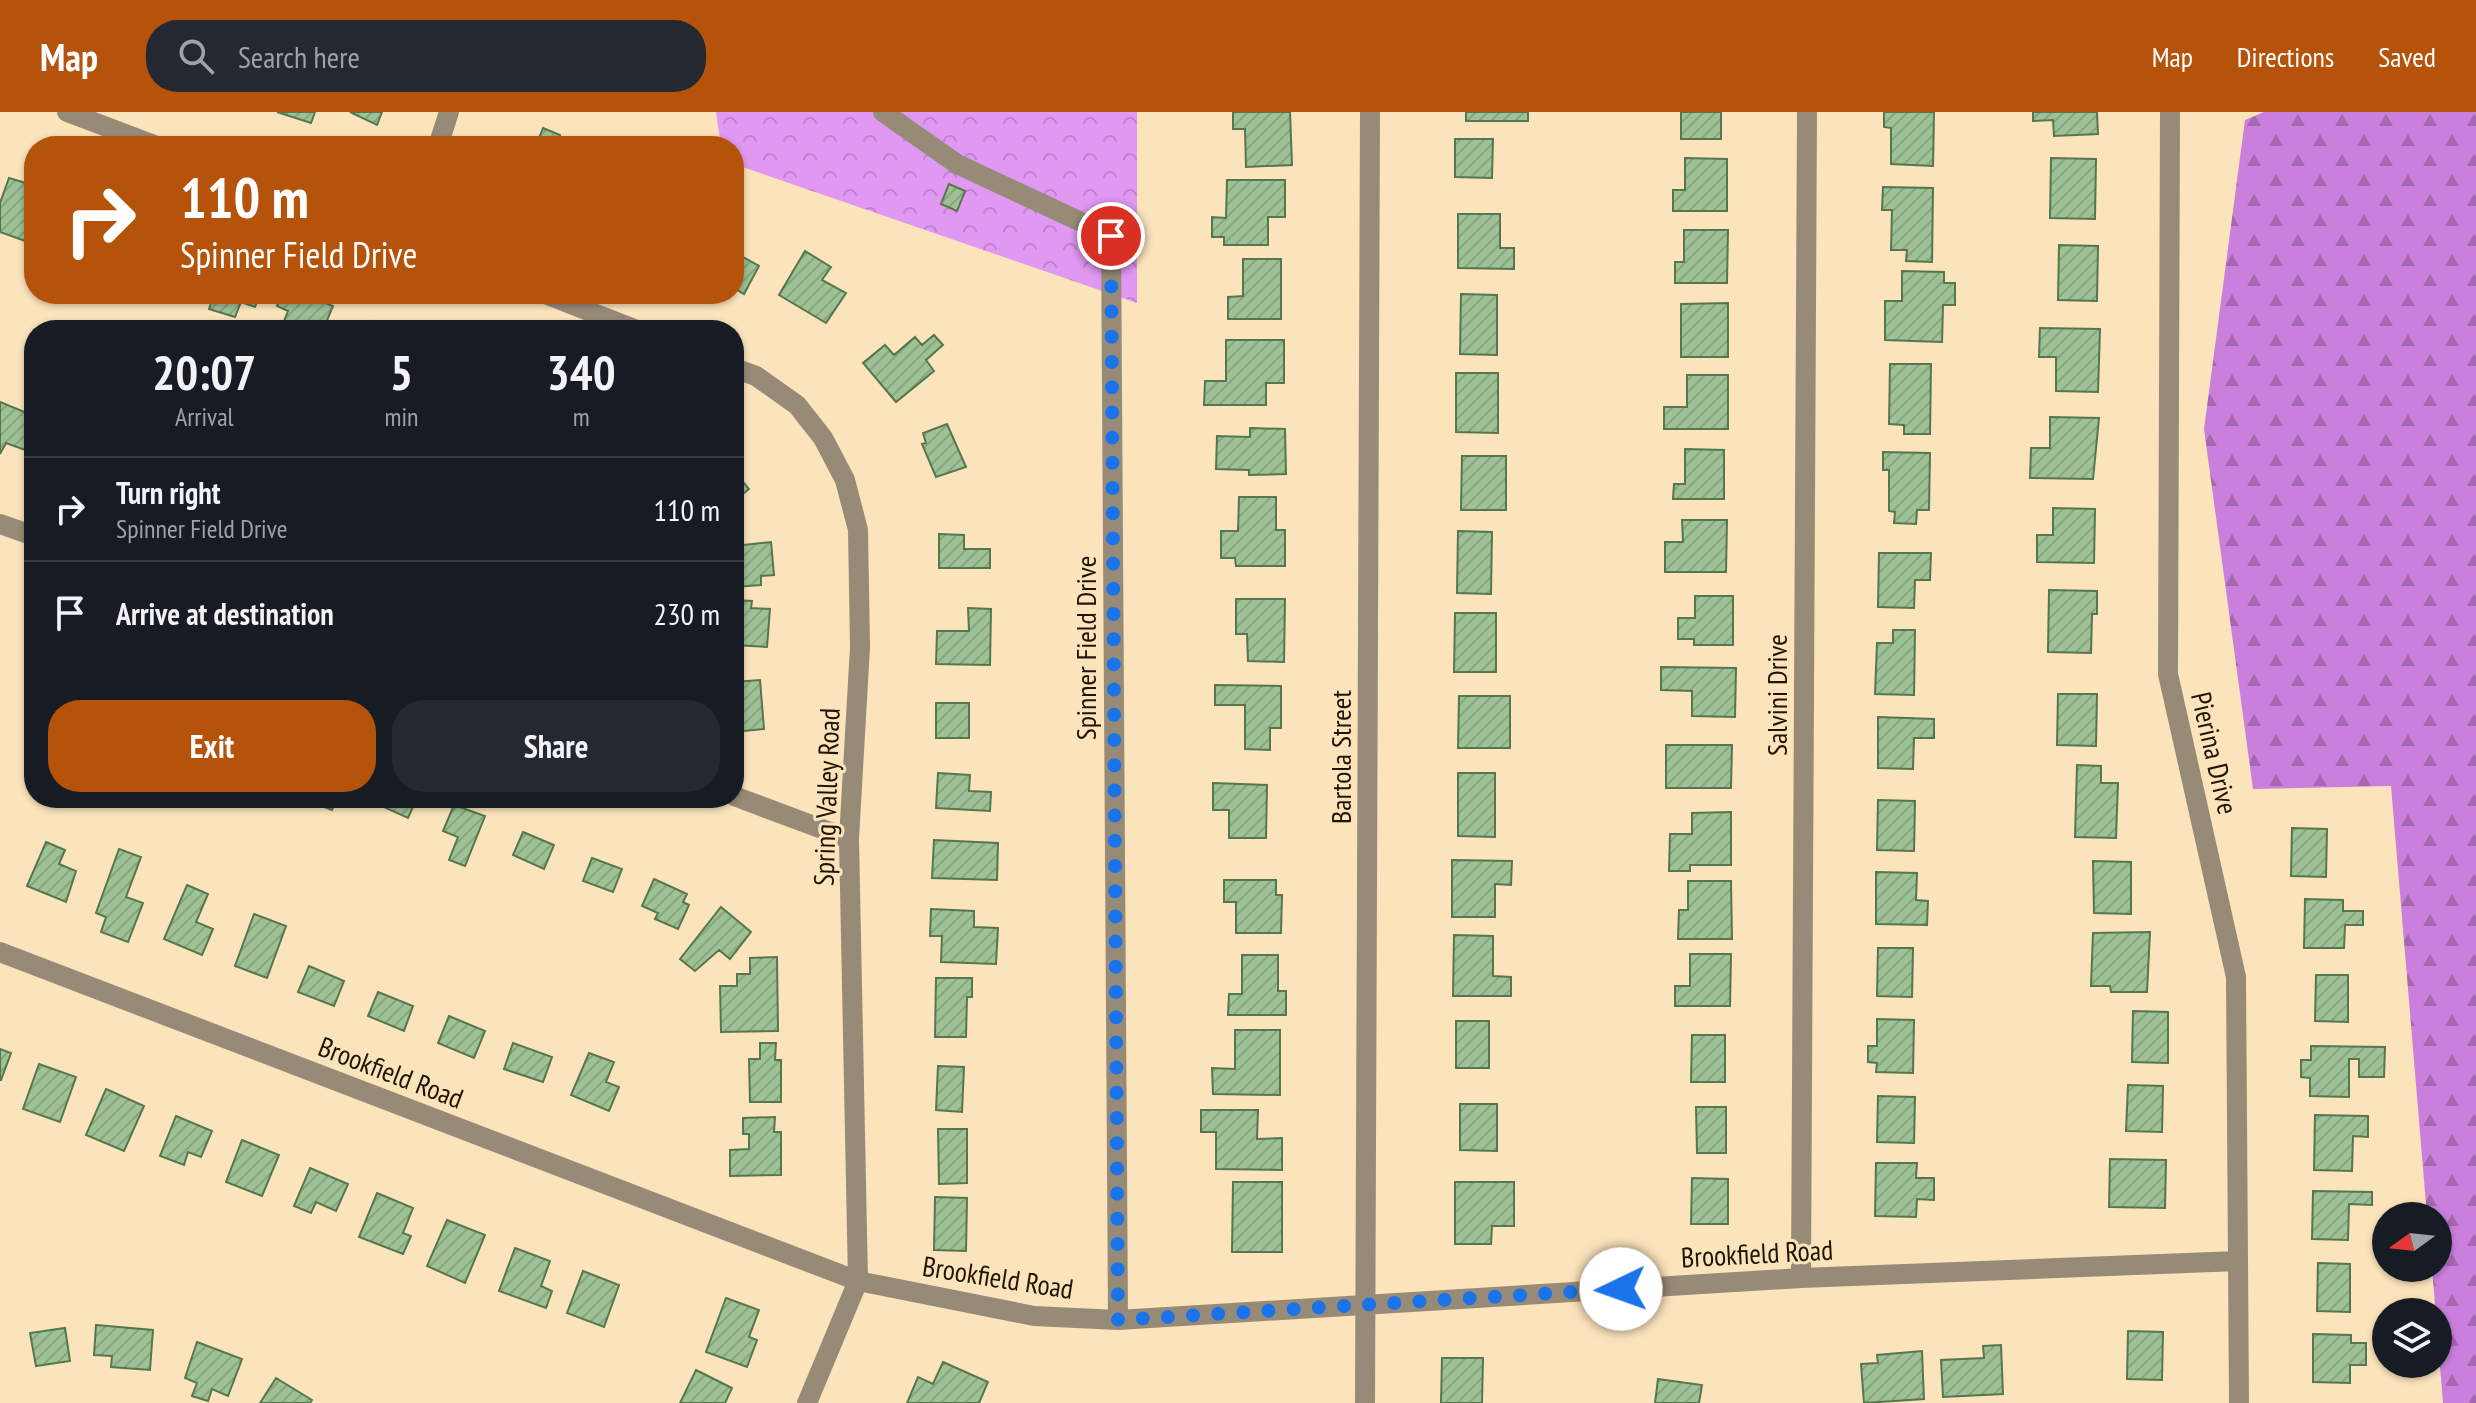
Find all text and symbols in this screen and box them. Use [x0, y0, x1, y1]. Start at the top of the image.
search box [146, 20, 706, 92]
text: Map [40, 32, 98, 81]
icon: search [174, 34, 218, 78]
text: Search here [238, 37, 360, 76]
text: Map [2152, 38, 2193, 75]
text: Directions [2237, 38, 2334, 75]
text: Saved [2378, 38, 2436, 75]
text: 110 m [180, 161, 309, 233]
icon: right [48, 168, 152, 272]
pin [1077, 202, 1145, 270]
icon: arrive [1089, 214, 1133, 258]
text: Spinner Field Drive [180, 231, 417, 278]
text: 20:07 [152, 341, 256, 403]
text: 5 [390, 341, 413, 403]
text: 340 [547, 341, 616, 403]
text: Arrival [175, 400, 234, 433]
text: min [384, 400, 418, 433]
text: m [573, 400, 590, 433]
text: Turn right [116, 473, 220, 512]
icon: right [48, 487, 92, 531]
text: 110 m [654, 490, 720, 529]
text: Spinner Field Drive [116, 512, 287, 545]
street label: Spinner Field Drive [1067, 556, 1104, 740]
icon: arrive [48, 591, 92, 635]
text: Arrive at destination [116, 594, 334, 633]
text: 230 m [654, 594, 720, 633]
street label: Salvini Drive [1758, 634, 1795, 756]
street label: Pierina Drive [2183, 688, 2247, 818]
street label: Bartola Street [1322, 690, 1359, 824]
button: Exit [48, 700, 376, 792]
button: Share [392, 700, 720, 792]
street label: Spring Valley Road [804, 707, 848, 887]
street label: Brookfield Road [313, 1027, 469, 1117]
north arrow [2372, 1202, 2452, 1282]
map controls [2372, 1202, 2452, 1378]
street label: Brookfield Road [1680, 1231, 1834, 1275]
street label: Brookfield Road [920, 1247, 1076, 1307]
position arrow [1579, 1247, 1663, 1331]
button: layers [2372, 1298, 2452, 1378]

